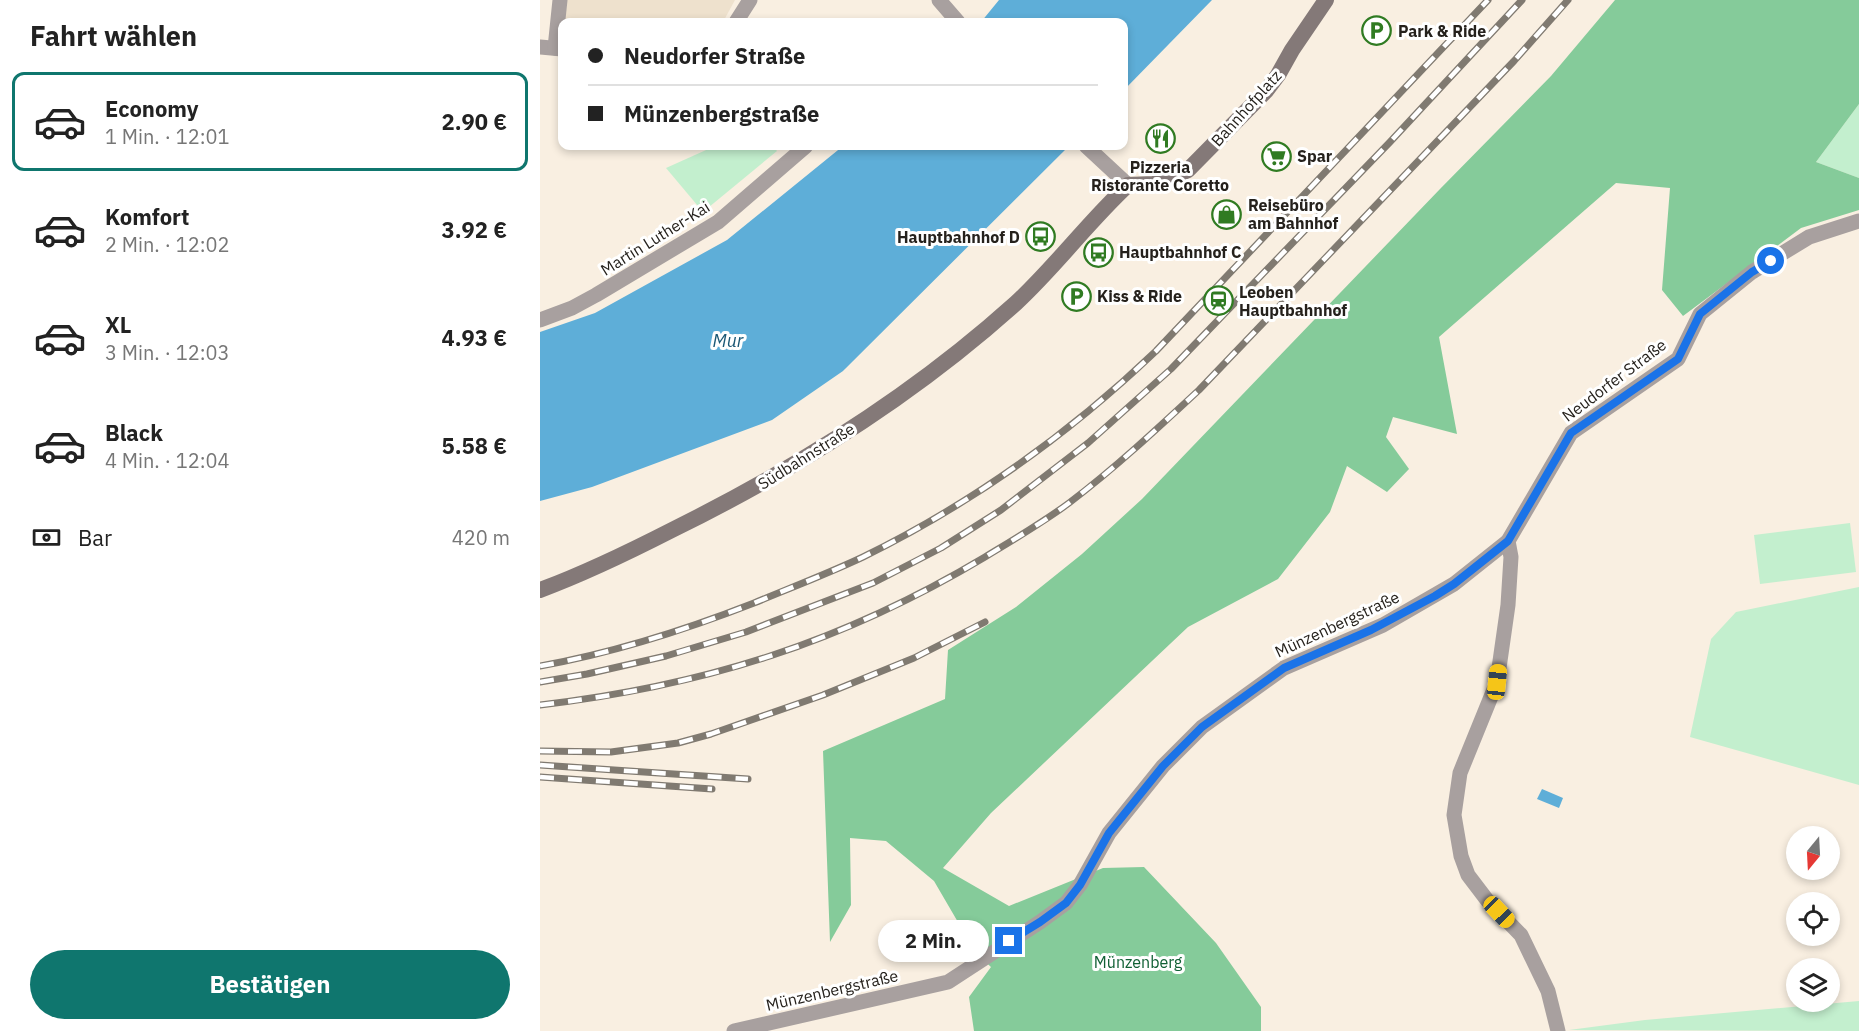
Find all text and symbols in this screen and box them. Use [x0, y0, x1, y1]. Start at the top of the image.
parking icon: Park & Ride [1361, 15, 1393, 47]
text: Fahrt wählen [30, 18, 197, 53]
place label: Park & Ride [1398, 21, 1486, 41]
text: Neudorfer Straße [624, 41, 805, 70]
street label: Bahnhofplatz [1207, 66, 1285, 150]
text: Economy [105, 94, 199, 123]
icon: car [33, 95, 87, 149]
text: Münzenbergstraße [624, 99, 819, 128]
text: 2.90 € [442, 107, 507, 136]
text: 1 Min. · 12:01 [105, 123, 230, 150]
restaurant icon: Pizzeria Ristorante Coretto [1144, 123, 1176, 155]
supermarket icon: Spar [1260, 140, 1292, 172]
place label: Spar [1297, 146, 1333, 166]
place label: Pizzeria Ristorante Coretto [1091, 157, 1229, 195]
place label: Reisebüro am Bahnhof [1248, 195, 1338, 233]
street label: Martin Luther-Kai [597, 196, 713, 280]
shop icon: Reisebüro am Bahnhof [1211, 198, 1243, 230]
text: Komfort [105, 202, 190, 231]
icon: car [33, 203, 87, 257]
text: 3.92 € [442, 215, 507, 244]
bus stop icon: Hauptbahnhof D [1025, 221, 1057, 253]
place label: Hauptbahnhof D [897, 227, 1020, 247]
text: 2 Min. · 12:02 [105, 231, 230, 258]
bus stop icon: Hauptbahnhof C [1082, 236, 1114, 268]
place label: Hauptbahnhof C [1119, 242, 1241, 262]
route start [1757, 247, 1784, 274]
parking icon: Kiss & Ride [1060, 280, 1092, 312]
place label: Leoben Hauptbahnhof [1239, 282, 1347, 320]
station icon: Leoben Hauptbahnhof [1202, 285, 1234, 317]
place label: Kiss & Ride [1097, 286, 1182, 306]
text: XL [105, 310, 131, 339]
icon: car [33, 311, 87, 365]
text: 4.93 € [442, 323, 507, 352]
water label: Mur [713, 329, 744, 352]
street label: Neudorfer Straße [1558, 334, 1670, 426]
text: 3 Min. · 12:03 [105, 339, 230, 366]
text: Black [105, 418, 163, 447]
street label: Südbahnstraße [754, 418, 858, 494]
icon: car [33, 419, 87, 473]
text: 5.58 € [442, 431, 507, 460]
text: 4 Min. · 12:04 [105, 447, 230, 474]
icon: cash [30, 521, 63, 554]
text: Bar [78, 523, 112, 552]
text: 420 m [452, 524, 510, 551]
street label: Münzenbergstraße [1272, 586, 1403, 662]
car [1486, 663, 1508, 701]
north arrow [1786, 826, 1840, 880]
map controls [1786, 826, 1840, 1012]
button: locate [1786, 892, 1840, 946]
car [1480, 893, 1518, 931]
callout: 2 Min. [877, 920, 988, 962]
text: 2 Min. [905, 927, 962, 954]
route end [995, 927, 1022, 954]
button: Bestätigen [30, 950, 510, 1019]
park label: Münzenberg [1094, 952, 1183, 972]
button: layers [1786, 958, 1840, 1012]
street label: Münzenbergstraße [764, 965, 900, 1015]

